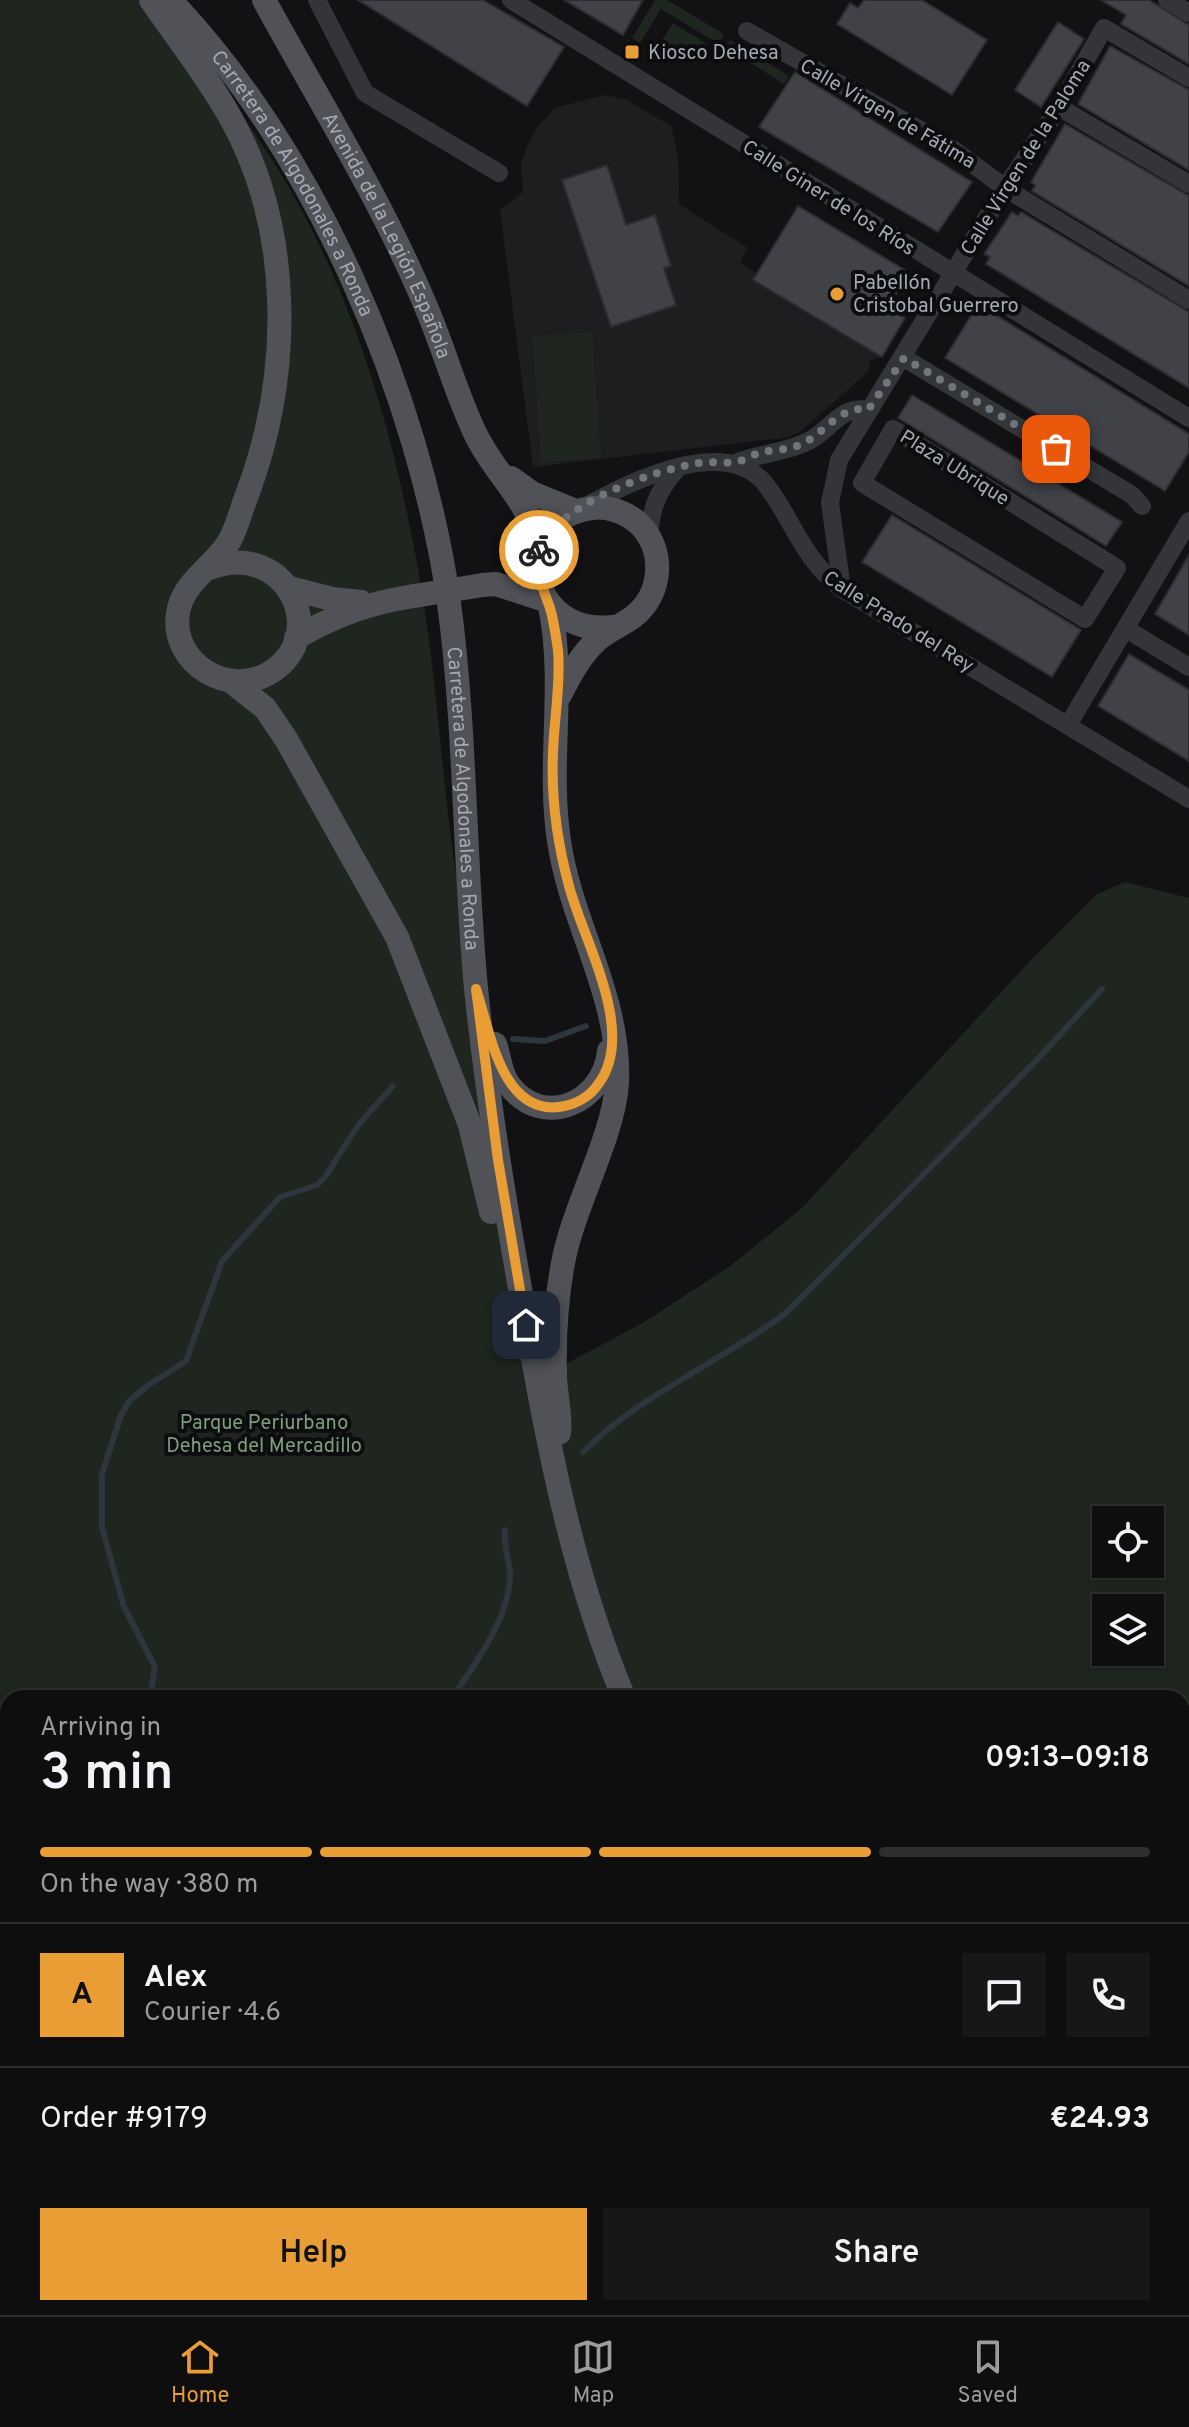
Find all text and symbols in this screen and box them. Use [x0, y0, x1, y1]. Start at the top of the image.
place label: Kiosco Dehesa [648, 41, 778, 67]
marker: Kiosco Dehesa [623, 43, 641, 61]
street label: Carretera de Algodonales a Ronda [204, 46, 378, 321]
street label: Calle Virgen de Fátima [794, 54, 980, 176]
street label: Calle Virgen de la Paloma [956, 55, 1098, 261]
street label: Avenida de la Legión Española [315, 108, 456, 363]
street label: Calle Giner de los Ríos [737, 135, 919, 262]
place label: Pabellón Cristobal Guerrero [853, 271, 1019, 320]
marker: Pabellón Cristobal Guerrero [828, 285, 846, 303]
pin [1022, 415, 1090, 483]
street label: Plaza Ubrique [894, 425, 1014, 513]
icon: bag [1034, 427, 1078, 471]
courier [499, 510, 579, 590]
icon: bike [517, 528, 561, 572]
street label: Calle Prado del Rey [818, 566, 978, 680]
street label: Carretera de Algodonales a Ronda [439, 645, 484, 951]
pin [492, 1291, 560, 1359]
icon: home [504, 1303, 548, 1347]
park label: Parque Periurbano Dehesa del Mercadillo [166, 1411, 362, 1460]
map controls [1092, 1506, 1164, 1666]
button: locate [1092, 1506, 1164, 1578]
button: layers [1092, 1594, 1164, 1666]
text: Arriving in [40, 1712, 161, 1745]
text: 09:13–09:18 [985, 1740, 1150, 1777]
text: 3 min [40, 1742, 173, 1808]
text: On the way · 380 m [40, 1869, 258, 1902]
button: chat [962, 1953, 1046, 2037]
button: phone [1066, 1953, 1150, 2037]
text: Alex [144, 1960, 208, 1997]
text: A [71, 1977, 93, 2014]
text: Courier · 4.6 [144, 1997, 281, 2030]
text: Order #9179 [40, 2101, 208, 2138]
text: €24.93 [1050, 2101, 1150, 2138]
button: Help [40, 2208, 587, 2300]
button: Share [603, 2208, 1150, 2300]
tab: Home [171, 2335, 229, 2410]
tab: Map [571, 2335, 615, 2410]
tab: Saved [958, 2335, 1018, 2410]

